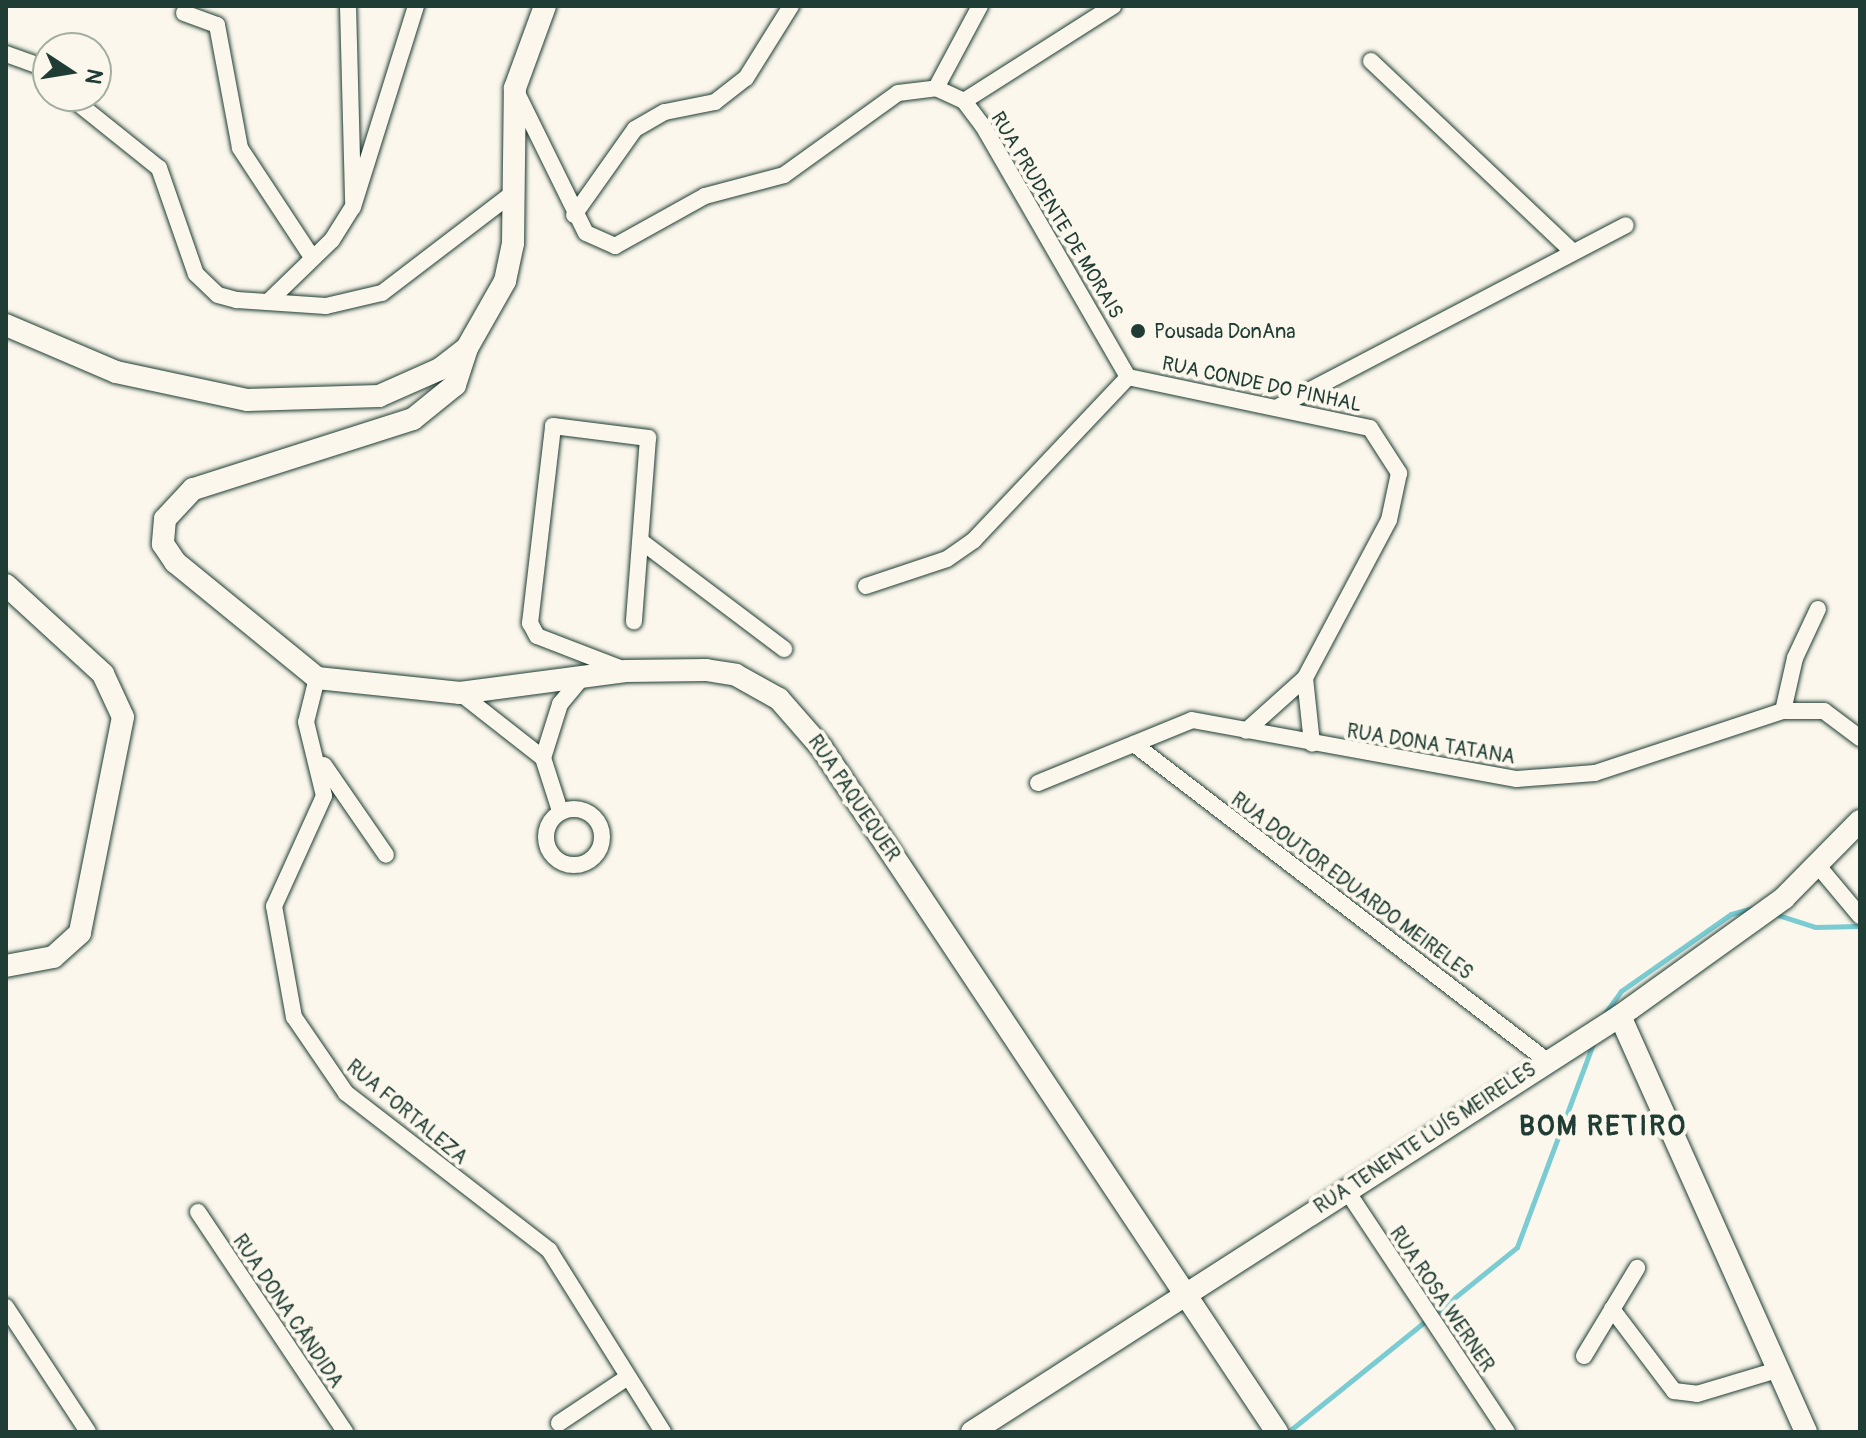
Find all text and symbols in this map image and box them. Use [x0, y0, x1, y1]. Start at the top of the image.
north arrow [32, 32, 112, 112]
text: N [78, 66, 109, 87]
street label: RUA PRUDENTE DE MORAIS [986, 107, 1128, 323]
place label: Pousada DonAna [1154, 319, 1296, 343]
marker: Pousada DonAna [1129, 322, 1147, 340]
street label: RUA CONDE DO PINHAL [1160, 351, 1364, 417]
street label: RUA DONA TATANA [1345, 719, 1517, 769]
street label: RUA PAQUEQUER [803, 730, 905, 866]
street label: RUA DOUTOR EDUARDO MEIRELES [1226, 787, 1478, 985]
street label: RUA FORTALEZA [342, 1055, 472, 1169]
street label: RUA TENENTE LUÍS MEIRELES [1310, 1057, 1540, 1219]
district label: BOM RETIRO [1519, 1110, 1687, 1144]
street label: RUA ROSA WERNER [1385, 1222, 1499, 1376]
street label: RUA DONA CÂNDIDA [228, 1230, 348, 1392]

